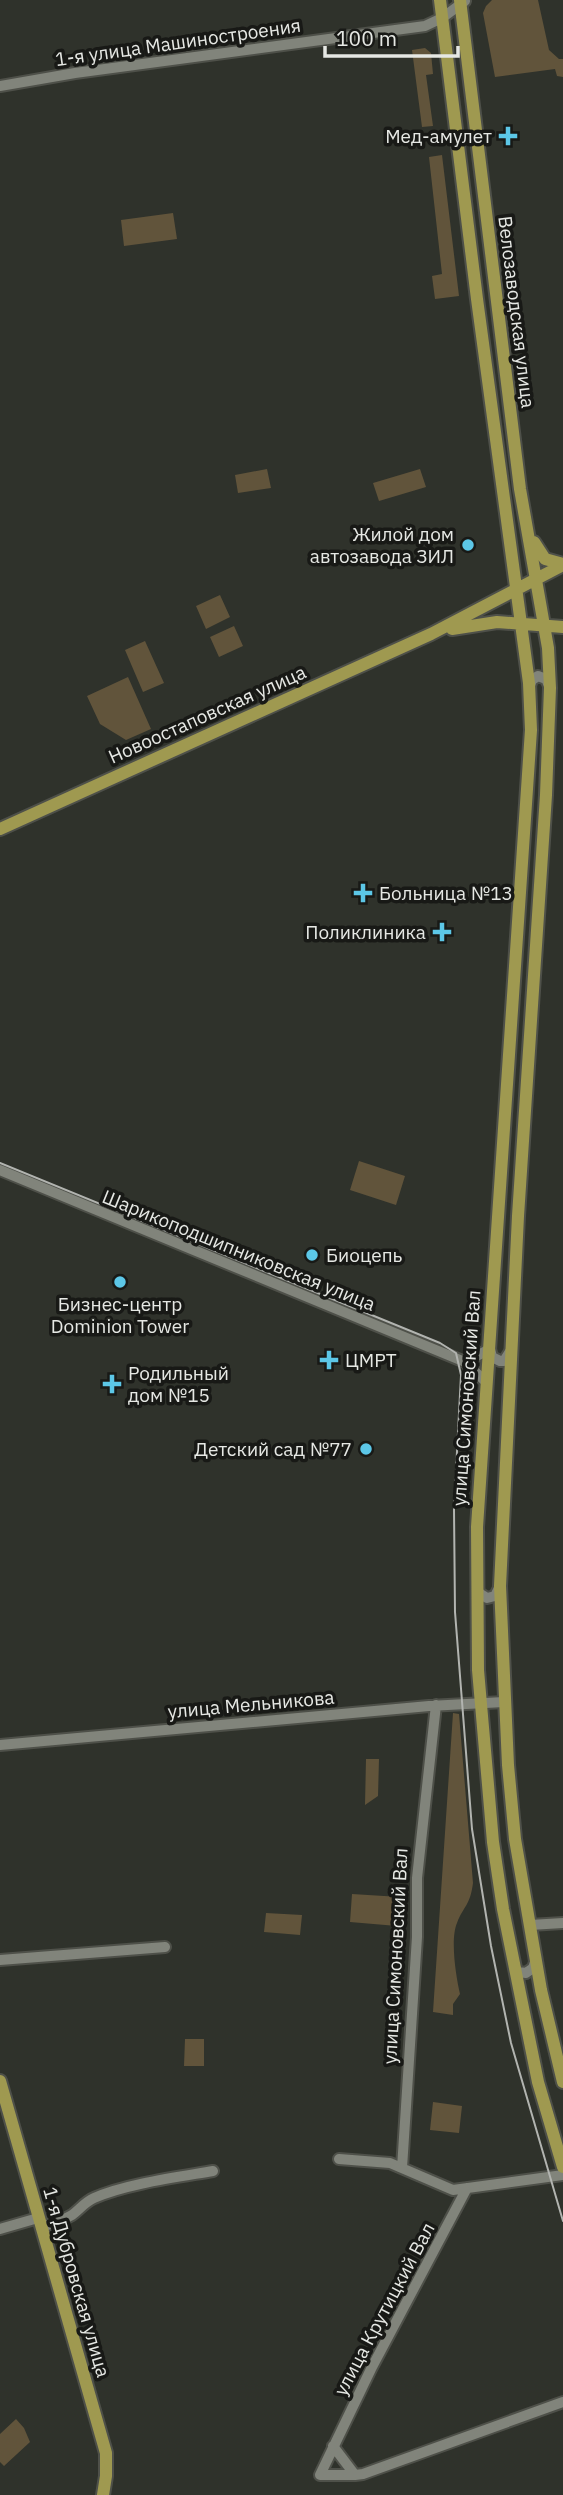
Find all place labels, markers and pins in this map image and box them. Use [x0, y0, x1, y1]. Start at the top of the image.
place label: Мед-амулет [385, 124, 492, 148]
marker: Мед-амулет [498, 126, 518, 146]
place label: Жилой дом автозавода ЗИЛ [310, 522, 454, 568]
marker: Жилой дом автозавода ЗИЛ [460, 537, 476, 553]
place label: Больница №13 [379, 881, 513, 905]
marker: Больница №13 [353, 883, 373, 903]
place label: Поликлиника [305, 920, 426, 944]
marker: Поликлиника [432, 922, 452, 942]
place label: Биоцепь [326, 1243, 403, 1267]
marker: Биоцепь [304, 1247, 320, 1263]
marker: Бизнес-центр Dominion Tower [112, 1274, 128, 1290]
place label: Бизнес-центр Dominion Tower [51, 1292, 189, 1338]
place label: ЦМРТ [345, 1348, 397, 1372]
marker: ЦМРТ [319, 1350, 339, 1370]
place label: Родильный дом №15 [128, 1361, 229, 1407]
marker: Родильный дом №15 [102, 1374, 122, 1394]
place label: Детский сад №77 [194, 1437, 352, 1461]
marker: Детский сад №77 [358, 1441, 374, 1457]

